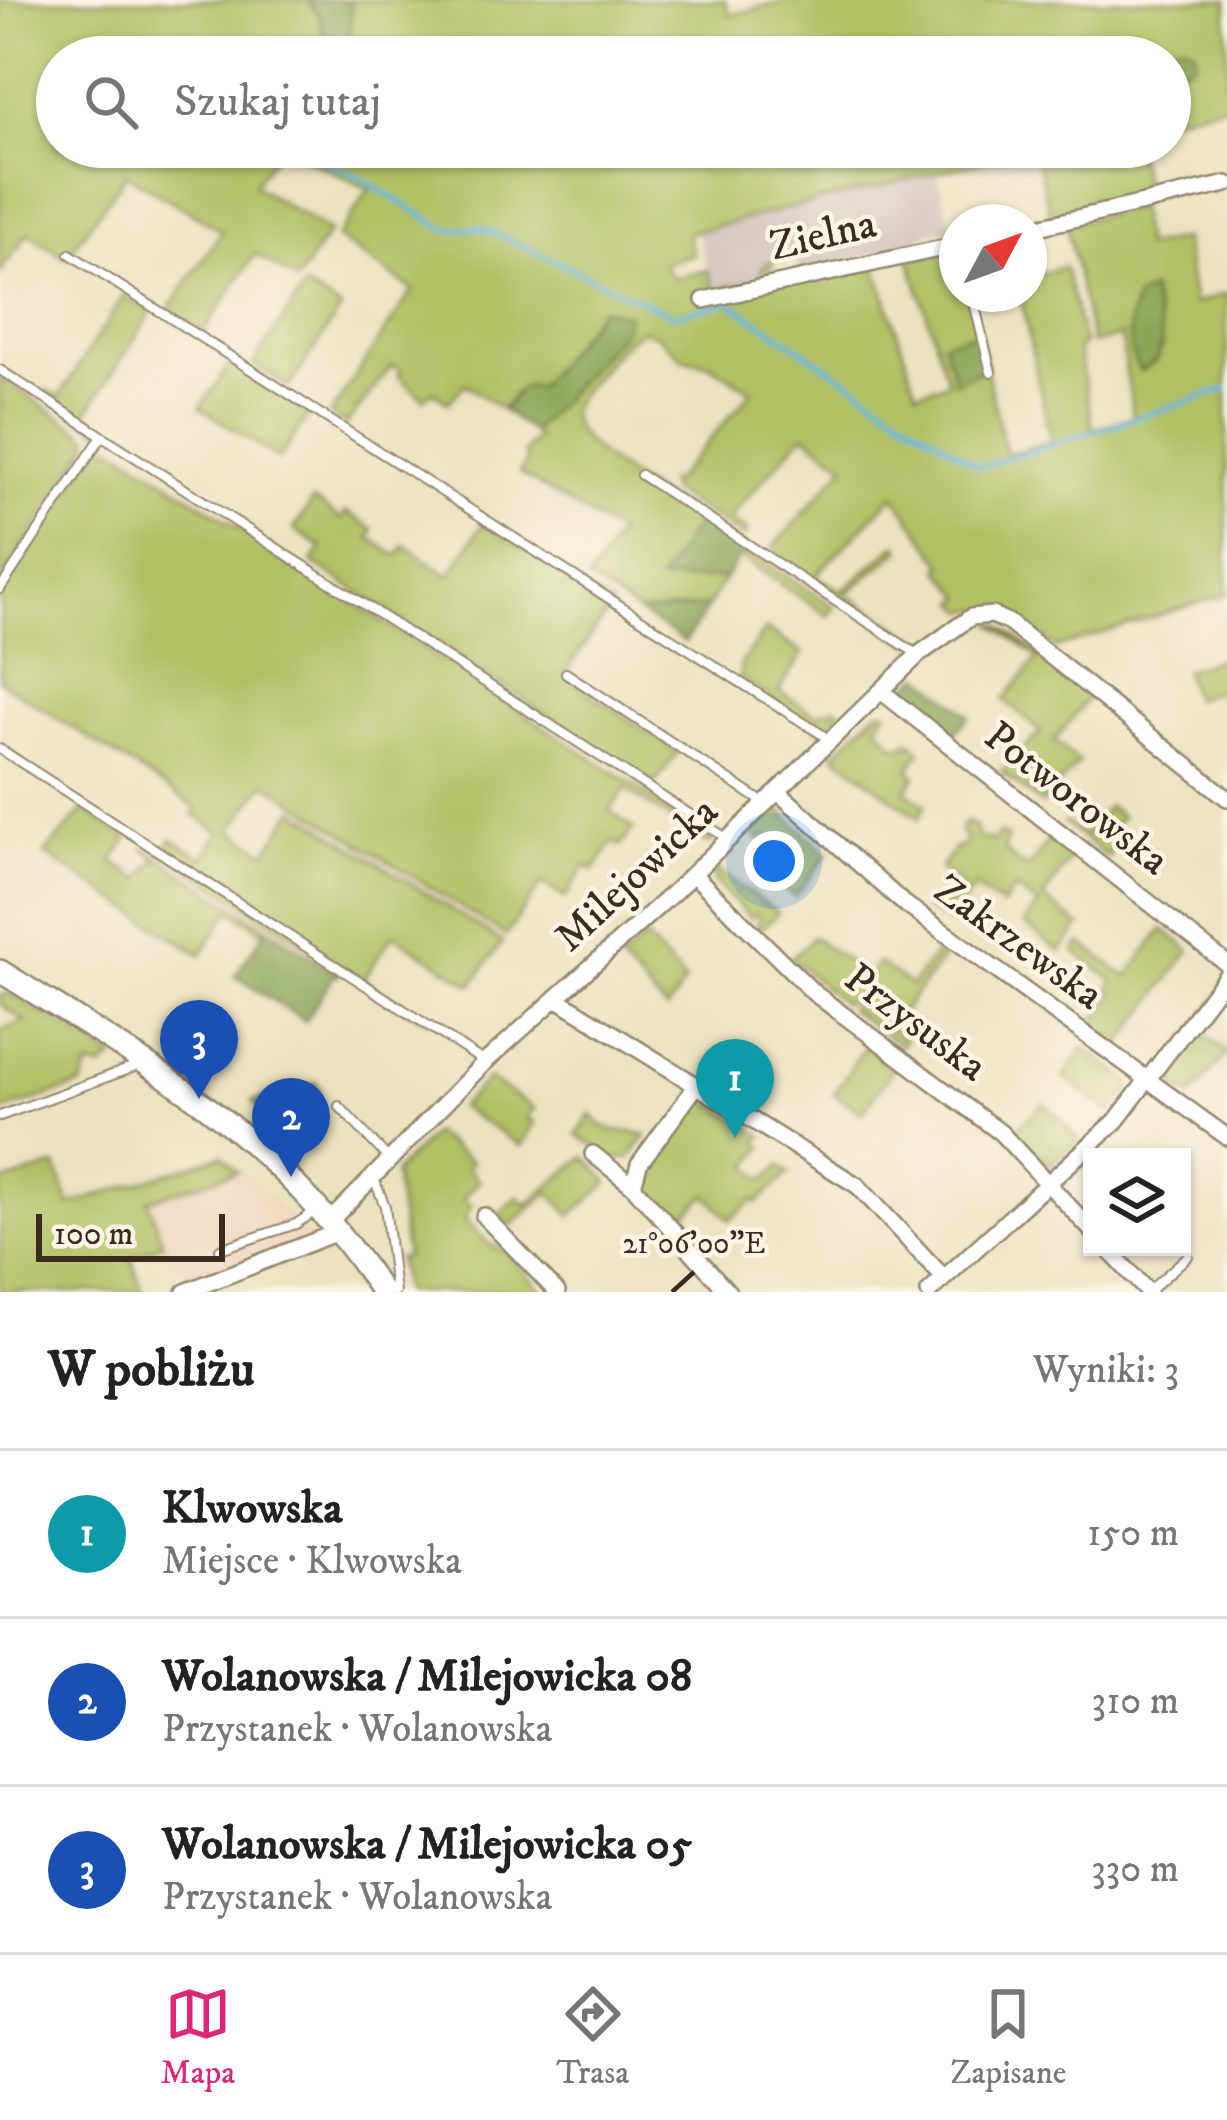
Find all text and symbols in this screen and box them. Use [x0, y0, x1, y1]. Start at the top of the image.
search box [36, 36, 1191, 168]
icon: search [78, 69, 144, 135]
text: Szukaj tutaj [174, 74, 381, 130]
street label: Zielna [765, 199, 881, 273]
north arrow [939, 204, 1047, 312]
street label: Potworowska [973, 711, 1179, 887]
street label: Milejowicka [545, 786, 729, 964]
your location [744, 831, 804, 891]
street label: Zakrzewska [923, 864, 1113, 1022]
street label: Przysuska [833, 953, 997, 1094]
pin: 3 [160, 1000, 238, 1099]
pin: 1 [696, 1039, 774, 1138]
pin: 2 [252, 1078, 330, 1177]
map controls [1083, 1148, 1191, 1256]
button: layers [1083, 1148, 1191, 1256]
scale bar [36, 1208, 225, 1261]
text: 100 m [54, 1214, 133, 1255]
text: 21°06'00"E [622, 1226, 766, 1263]
text: W pobliżu [48, 1338, 255, 1402]
text: Wyniki: 3 [1033, 1346, 1179, 1395]
text: Klwowska [162, 1481, 343, 1537]
text: 1 [80, 1509, 94, 1558]
text: 150 m [1087, 1509, 1179, 1558]
text: Miejsce · Klwowska [162, 1537, 462, 1586]
text: Wolanowska / Milejowicka 08 [162, 1649, 692, 1705]
text: 2 [77, 1677, 97, 1726]
text: 310 m [1092, 1677, 1179, 1726]
text: Przystanek · Wolanowska [162, 1705, 552, 1754]
text: Wolanowska / Milejowicka 05 [162, 1817, 692, 1873]
text: 3 [80, 1845, 94, 1894]
text: 330 m [1091, 1845, 1179, 1894]
text: Przystanek · Wolanowska [162, 1873, 552, 1922]
tab: Mapa [161, 1981, 235, 2094]
tab: Trasa [556, 1981, 629, 2094]
tab: Zapisane [950, 1981, 1066, 2094]

